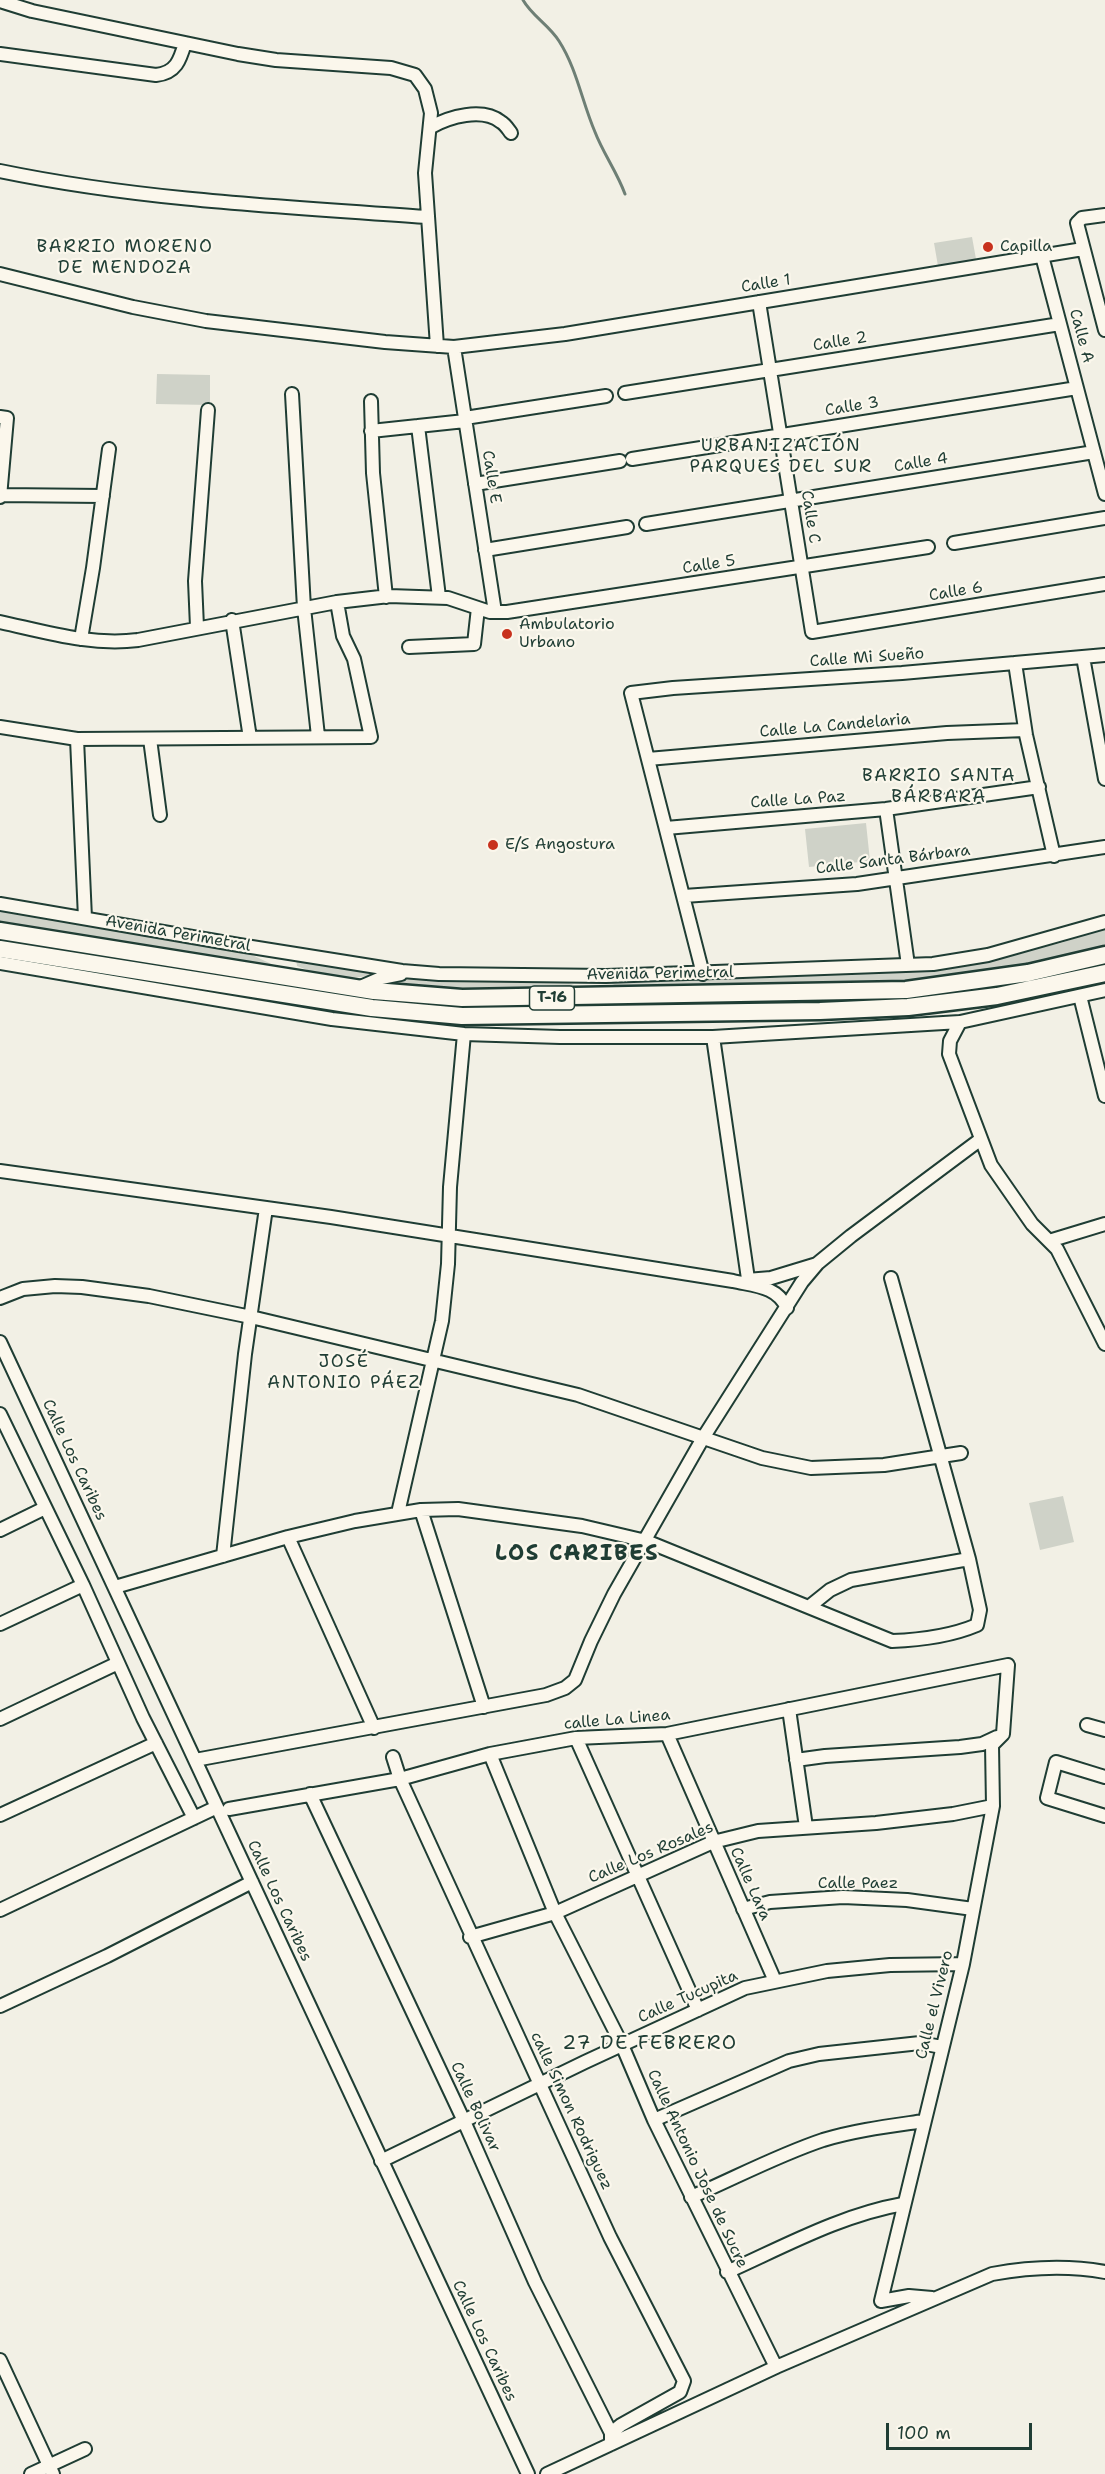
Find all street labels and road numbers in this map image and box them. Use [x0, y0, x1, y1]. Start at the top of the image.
street label: Calle 1 [740, 271, 792, 297]
street label: Calle A [1065, 307, 1097, 365]
street label: Calle 2 [811, 328, 869, 356]
street label: Calle 3 [823, 393, 881, 421]
street label: Calle E [477, 449, 505, 505]
street label: Calle 4 [892, 449, 950, 477]
street label: Calle C [796, 489, 824, 545]
street label: Calle 5 [681, 551, 737, 579]
street label: Calle 6 [927, 578, 985, 606]
street label: Calle Mi Sueño [809, 644, 925, 672]
street label: Calle La Candelaria [759, 710, 911, 742]
street label: Calle La Paz [750, 787, 846, 813]
street label: Calle Santa Bárbara [815, 841, 971, 879]
street label: Avenida Perimetral [104, 912, 252, 956]
street label: Avenida Perimetral [586, 963, 734, 985]
road number: T-16 [530, 986, 574, 1010]
street label: Calle Los Caribes [37, 1396, 111, 1524]
street label: calle La Linea [563, 1706, 671, 1734]
street label: Calle Los Rosales [586, 1818, 716, 1888]
street label: Calle Los Caribes [242, 1837, 316, 1965]
street label: Calle Lara [725, 1844, 775, 1924]
street label: Calle Paez [818, 1874, 898, 1894]
street label: Calle el Vivero [912, 1949, 958, 2061]
street label: Calle Tucupita [635, 1966, 741, 2028]
street label: calle Simon Rodriguez [526, 2029, 616, 2193]
street label: Calle Bolivar [446, 2059, 504, 2155]
street label: Calle Antonio Jose de Sucre [643, 2067, 751, 2271]
street label: Calle Los Caribes [447, 2277, 521, 2405]

